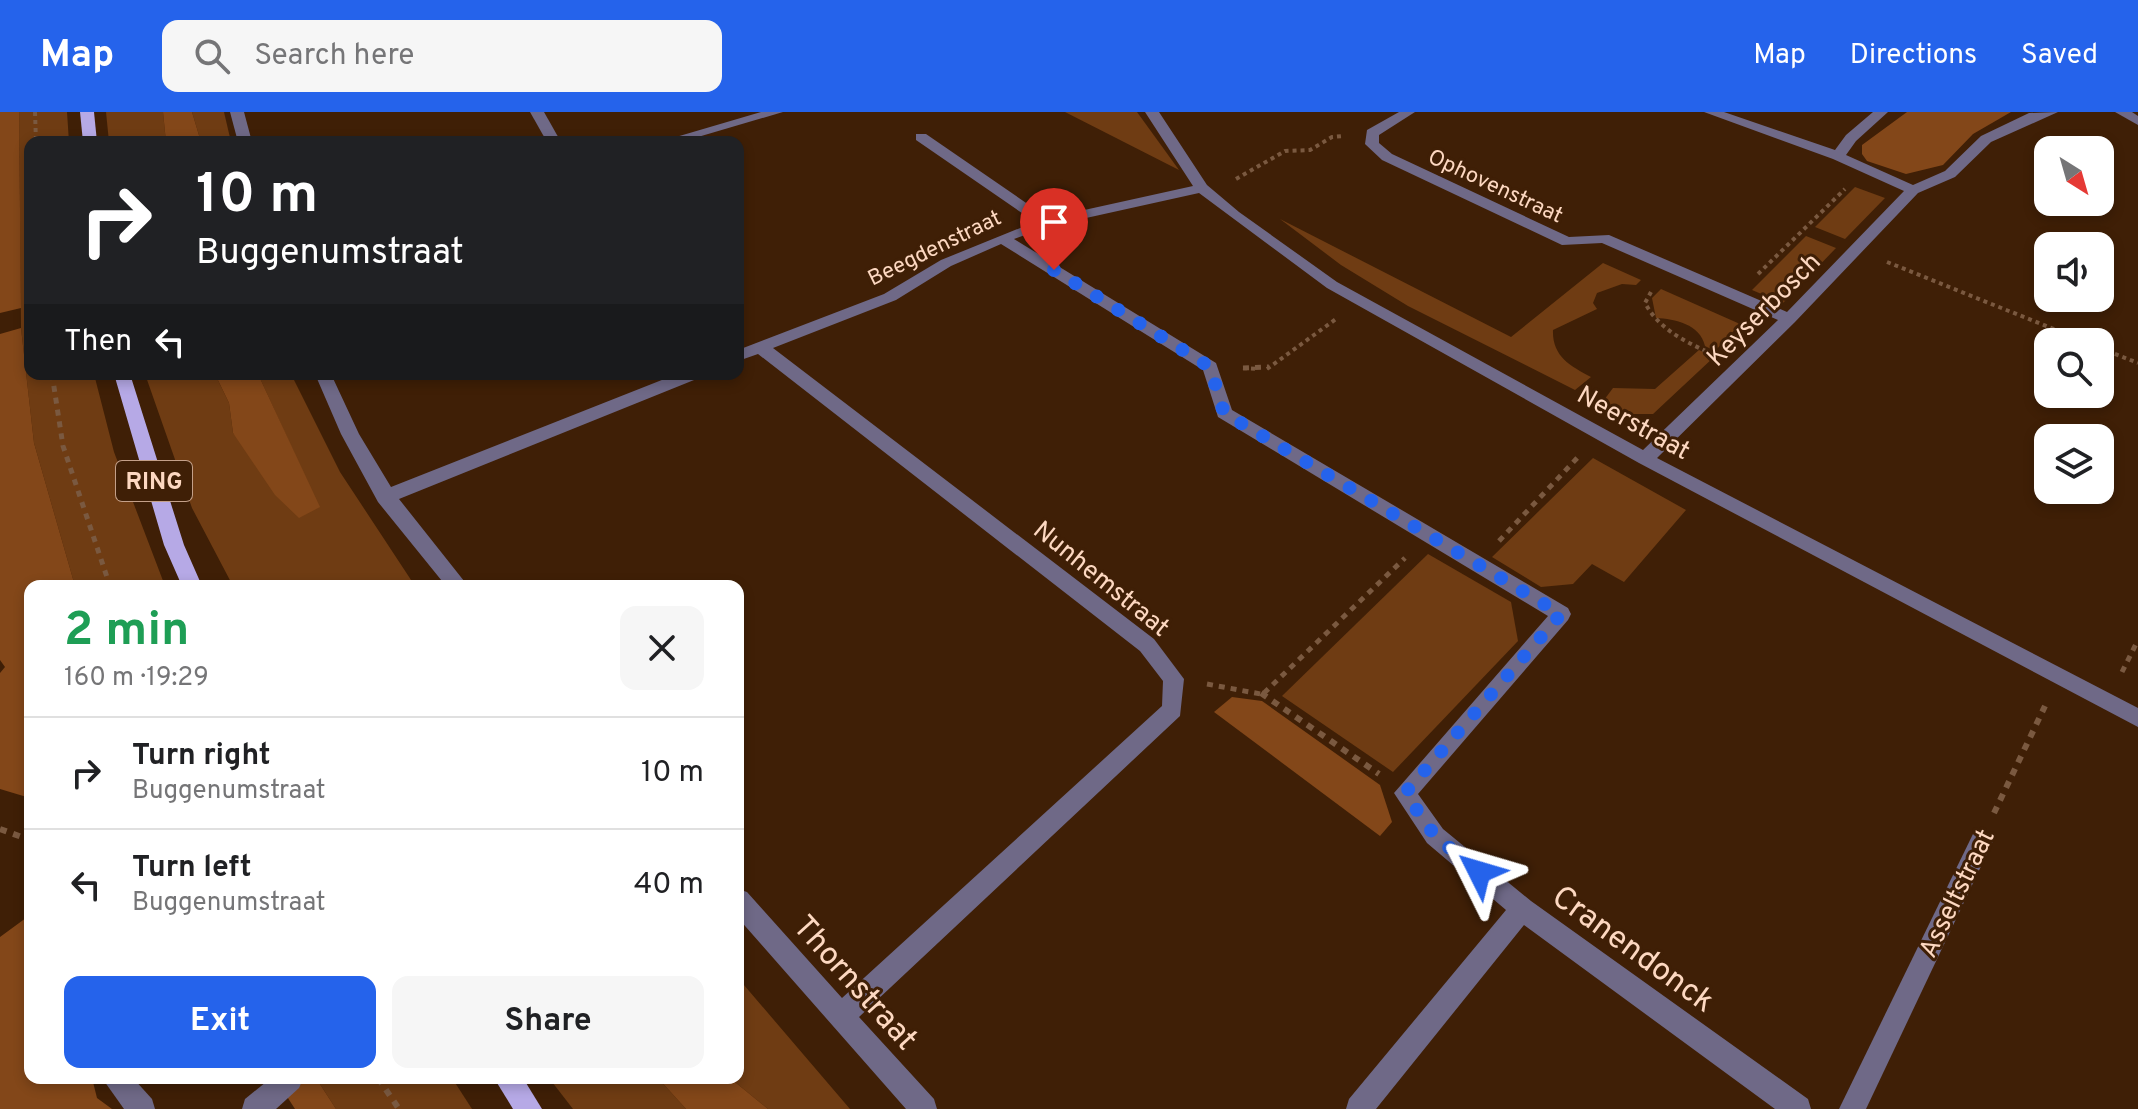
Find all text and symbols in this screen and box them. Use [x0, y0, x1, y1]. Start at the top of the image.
search box [162, 20, 722, 92]
text: Map [40, 32, 114, 81]
icon: search [190, 34, 234, 78]
text: Search here [254, 38, 414, 75]
text: Map [1753, 38, 1806, 74]
text: Directions [1850, 38, 1977, 74]
text: Saved [2021, 38, 2098, 74]
north arrow [2034, 136, 2114, 216]
map controls [2034, 136, 2114, 504]
street label: Ophovenstraat [1423, 144, 1567, 230]
text: 10 m [196, 162, 318, 232]
icon: right [64, 168, 168, 272]
pin [1020, 188, 1088, 270]
icon: arrive [1032, 200, 1076, 244]
street label: Beegdenstraat [864, 205, 1006, 293]
text: Buggenumstraat [196, 231, 464, 277]
button: sound [2034, 232, 2114, 312]
street label: Keyserbosch [1701, 247, 1829, 375]
icon: left [148, 320, 192, 364]
text: Then [64, 324, 132, 361]
button: search [2034, 328, 2114, 408]
street label: Neerstraat [1570, 380, 1695, 469]
button: layers [2034, 424, 2114, 504]
road number: RING [116, 461, 192, 501]
street label: Nunhemstraat [1025, 515, 1175, 645]
text: 2 min [64, 602, 189, 662]
button: close [620, 606, 704, 690]
text: 160 m · 19:29 [64, 662, 209, 695]
text: Turn right [132, 738, 270, 775]
icon: right [64, 751, 108, 795]
text: 10 m [641, 755, 704, 792]
text: Buggenumstraat [132, 775, 326, 808]
street label: Asseltstraat [1913, 824, 2004, 964]
position arrow [1437, 830, 1521, 914]
text: Turn left [132, 850, 252, 887]
icon: left [64, 863, 108, 907]
text: 40 m [634, 867, 704, 904]
street label: Cranendonck [1543, 878, 1721, 1023]
text: Buggenumstraat [132, 887, 326, 920]
street label: Thornstraat [783, 908, 925, 1060]
button: Exit [64, 976, 376, 1068]
button: Share [392, 976, 704, 1068]

